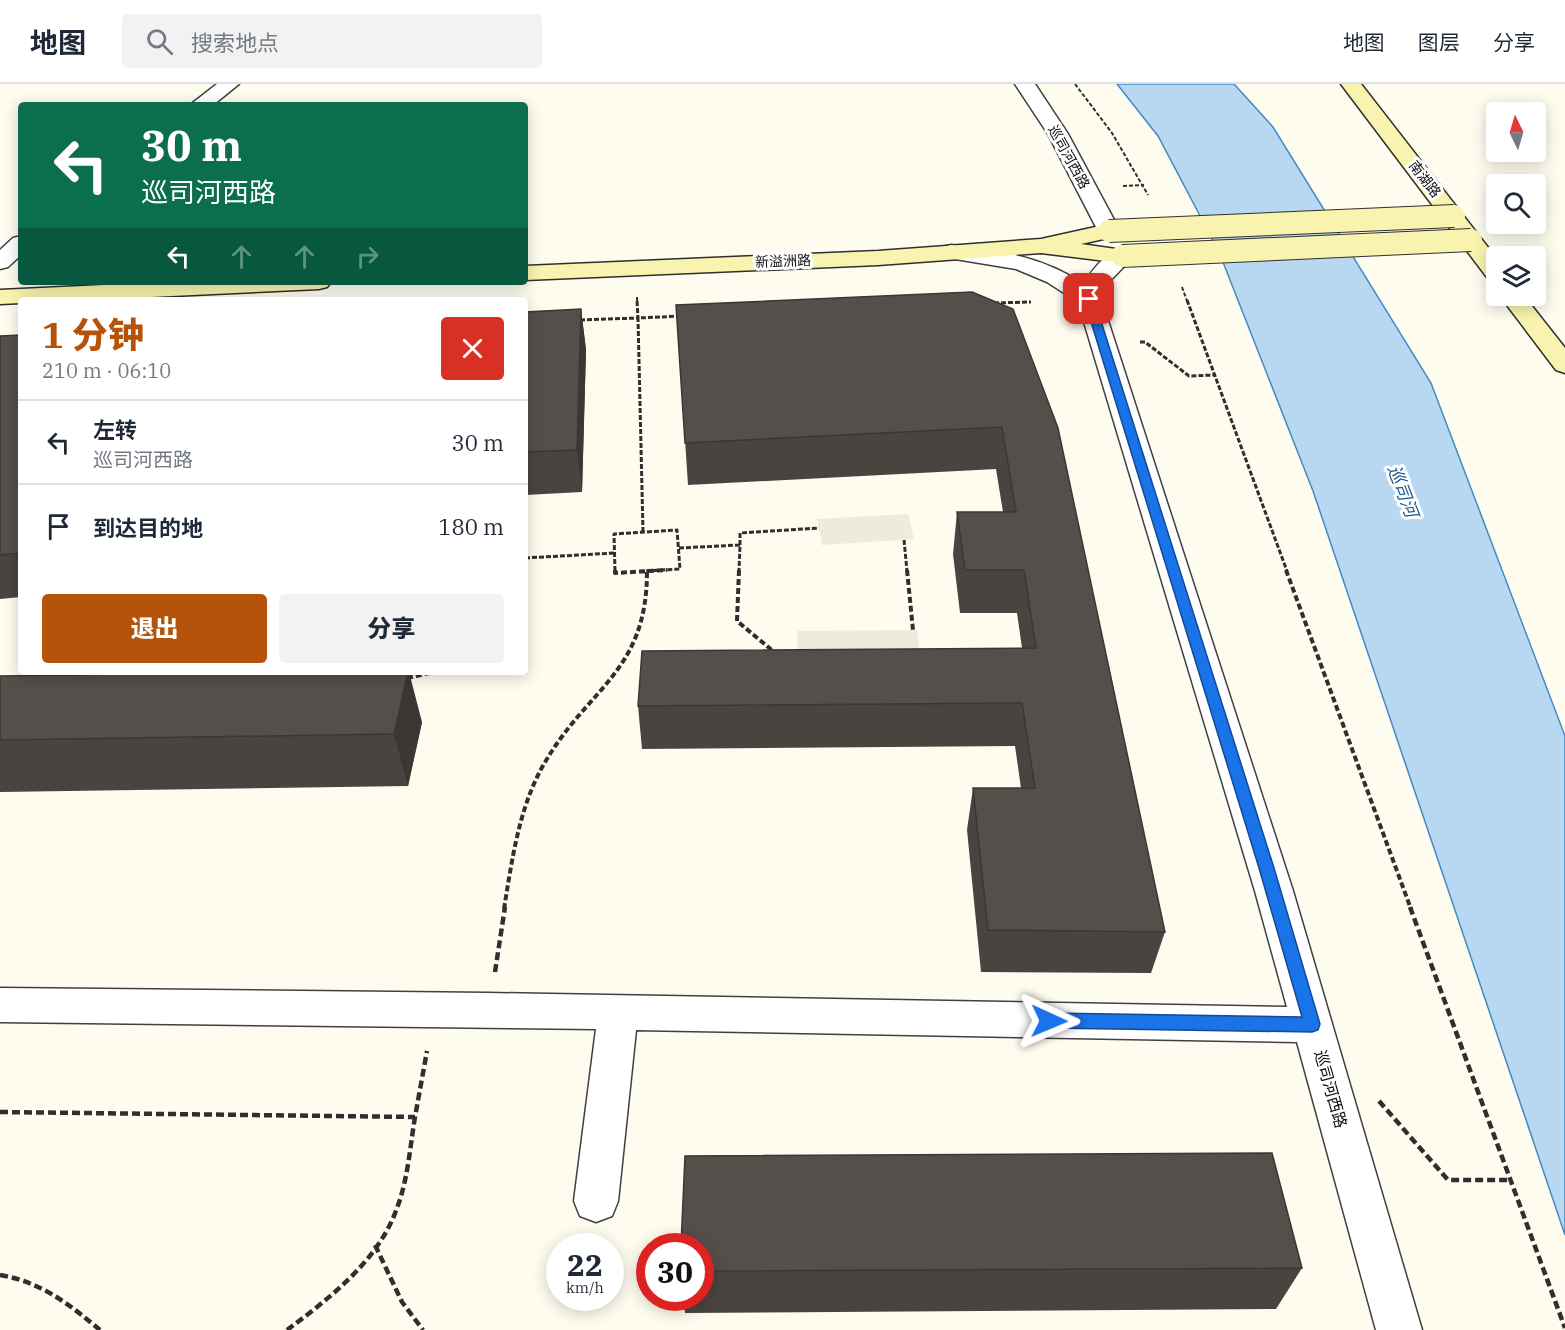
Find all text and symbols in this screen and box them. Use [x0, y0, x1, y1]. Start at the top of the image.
search box [122, 14, 542, 68]
text: 地图 [30, 24, 86, 61]
icon: search [143, 25, 176, 58]
text: 搜索地点 [191, 28, 279, 57]
text: 地图 [1343, 28, 1385, 56]
text: 图层 [1418, 28, 1460, 56]
text: 分享 [1493, 28, 1535, 56]
north arrow [1486, 102, 1546, 162]
map controls [1486, 102, 1546, 306]
text: 30 m [141, 118, 242, 173]
street label: 巡司河西路 [1044, 122, 1094, 192]
icon: left [42, 126, 120, 204]
street label: 南湖路 [1405, 157, 1445, 201]
text: 巡司河西路 [141, 174, 276, 209]
button: search [1486, 174, 1546, 234]
icon: left [162, 240, 195, 273]
icon: ahead [225, 240, 258, 273]
icon: ahead [288, 240, 321, 273]
icon: right [351, 240, 384, 273]
button: layers [1486, 246, 1546, 306]
street label: 新溢洲路 [755, 251, 811, 271]
pin [1063, 273, 1114, 324]
icon: arrive [1072, 282, 1105, 315]
text: 1 分钟 [42, 311, 144, 358]
button: close [441, 317, 504, 380]
text: 210 m · 06:10 [42, 357, 171, 384]
text: 左转 [93, 415, 137, 444]
icon: left [42, 426, 75, 459]
text: 30 m [452, 428, 504, 457]
text: 巡司河西路 [93, 446, 193, 473]
water label: 巡司河 [1383, 462, 1424, 523]
icon: arrive [42, 510, 75, 543]
text: 180 m [438, 512, 504, 541]
text: 到达目的地 [93, 513, 203, 542]
button: 退出 [42, 594, 267, 663]
button: 分享 [279, 594, 504, 663]
position arrow [1017, 989, 1081, 1053]
street label: 巡司河西路 [1310, 1048, 1352, 1130]
speed limit sign: 30 [636, 1233, 714, 1311]
text: 22 [567, 1245, 603, 1284]
text: km/h [566, 1278, 604, 1297]

